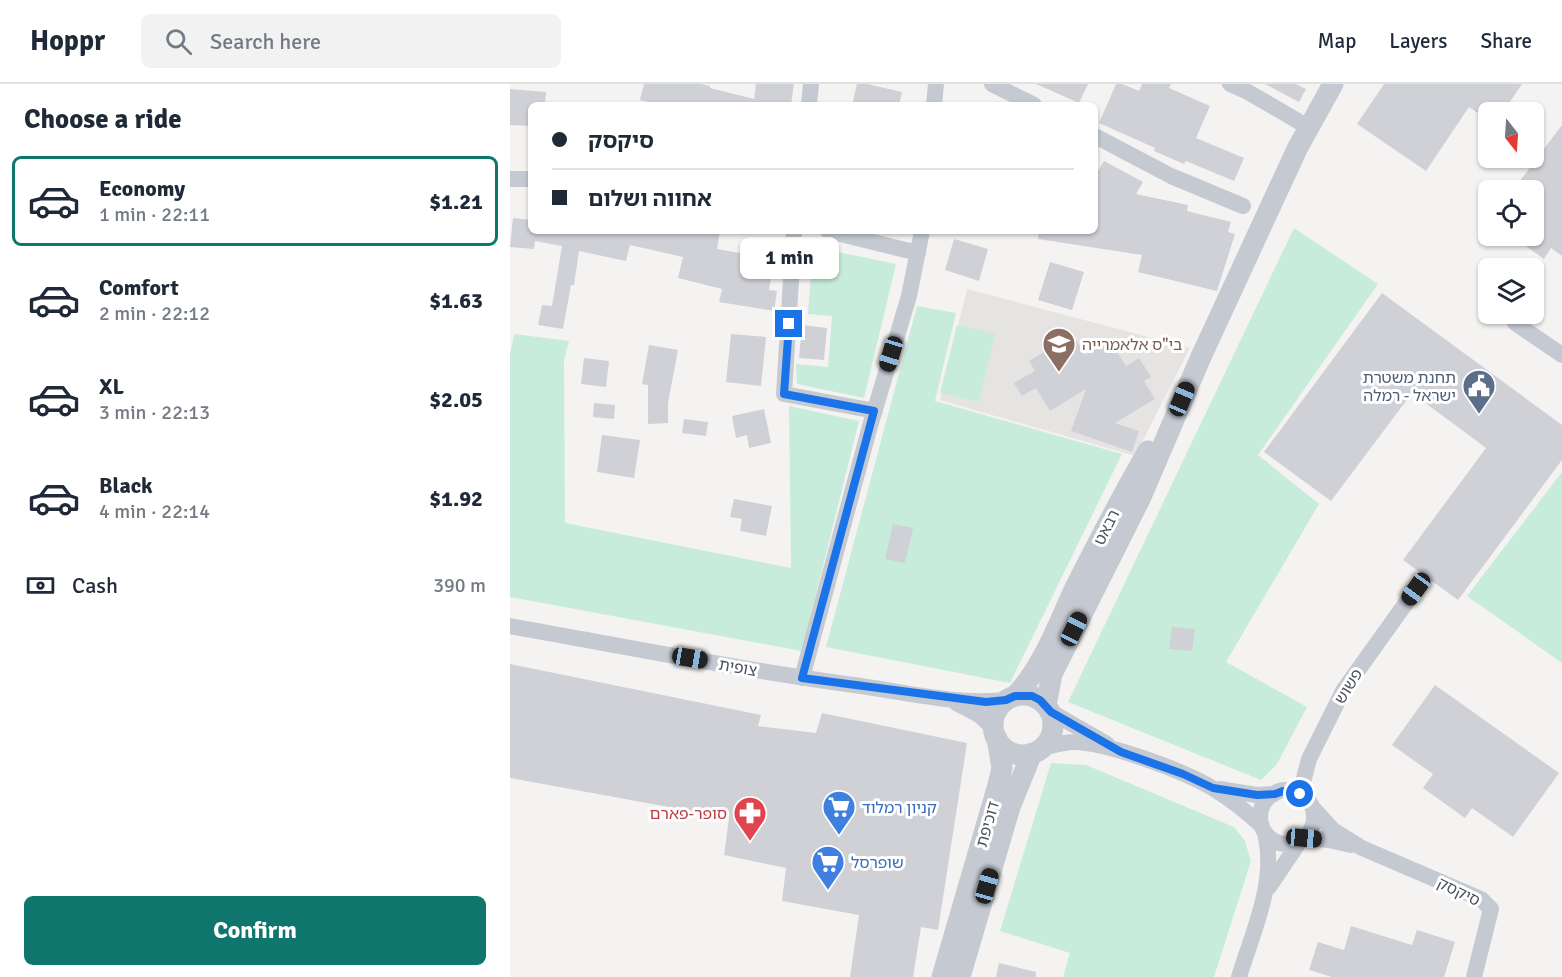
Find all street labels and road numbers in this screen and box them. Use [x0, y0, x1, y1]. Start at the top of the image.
street label: רבאט [1090, 506, 1124, 549]
street label: צופית [717, 655, 759, 681]
street label: פשוש [1330, 665, 1367, 708]
street label: דוכיפת [972, 799, 1004, 849]
street label: סיקסק [1434, 873, 1483, 911]

